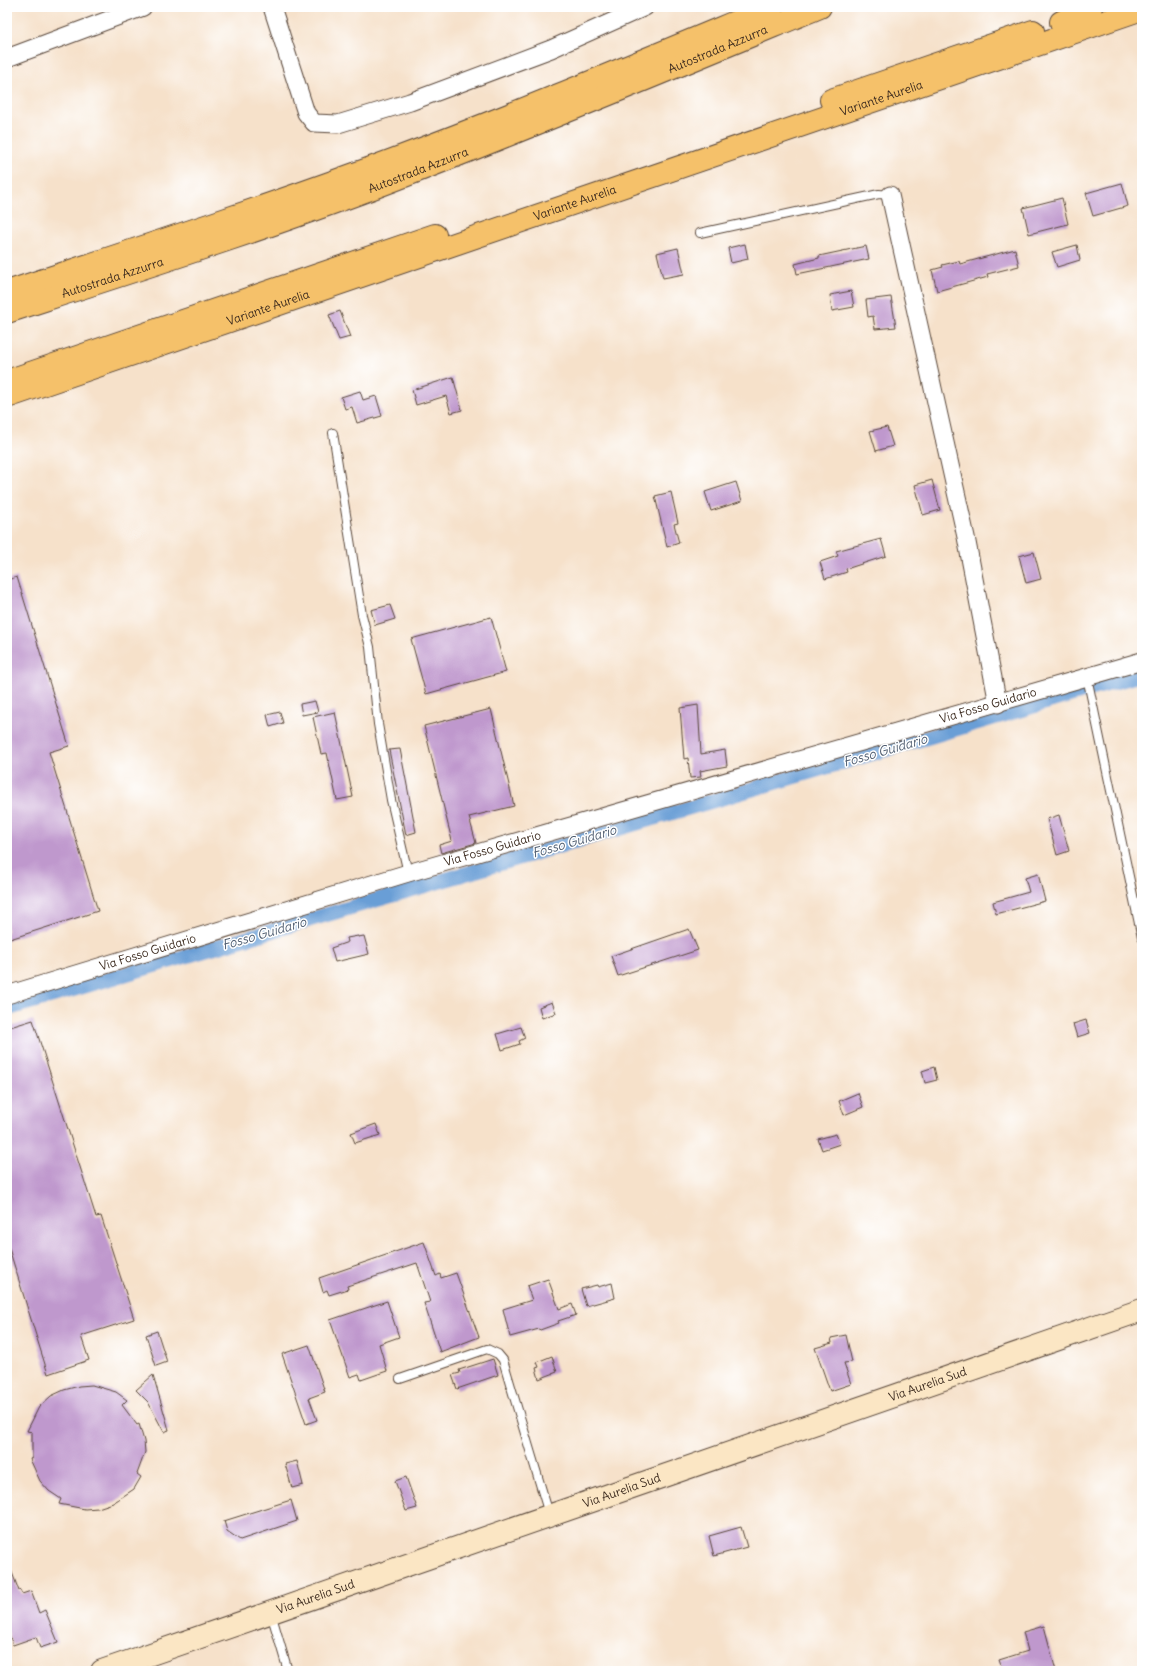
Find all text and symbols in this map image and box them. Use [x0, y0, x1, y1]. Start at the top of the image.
street label: Autostrada Azzurra [666, 22, 770, 76]
street label: Variante Aurelia [838, 77, 925, 119]
street label: Autostrada Azzurra [366, 144, 470, 196]
street label: Variante Aurelia [531, 181, 618, 224]
street label: Autostrada Azzurra [60, 254, 165, 301]
street label: Variante Aurelia [225, 286, 311, 328]
street label: Via Fosso Guidario [938, 684, 1038, 726]
water label: Fosso Guidario [841, 730, 930, 771]
water label: Fosso Guidario [530, 821, 619, 862]
street label: Via Fosso Guidario [442, 827, 543, 869]
water label: Fosso Guidario [220, 913, 309, 954]
street label: Via Fosso Guidario [97, 930, 198, 973]
street label: Via Aurelia Sud [887, 1363, 968, 1404]
street label: Via Aurelia Sud [580, 1470, 662, 1511]
street label: Via Aurelia Sud [274, 1576, 356, 1617]

